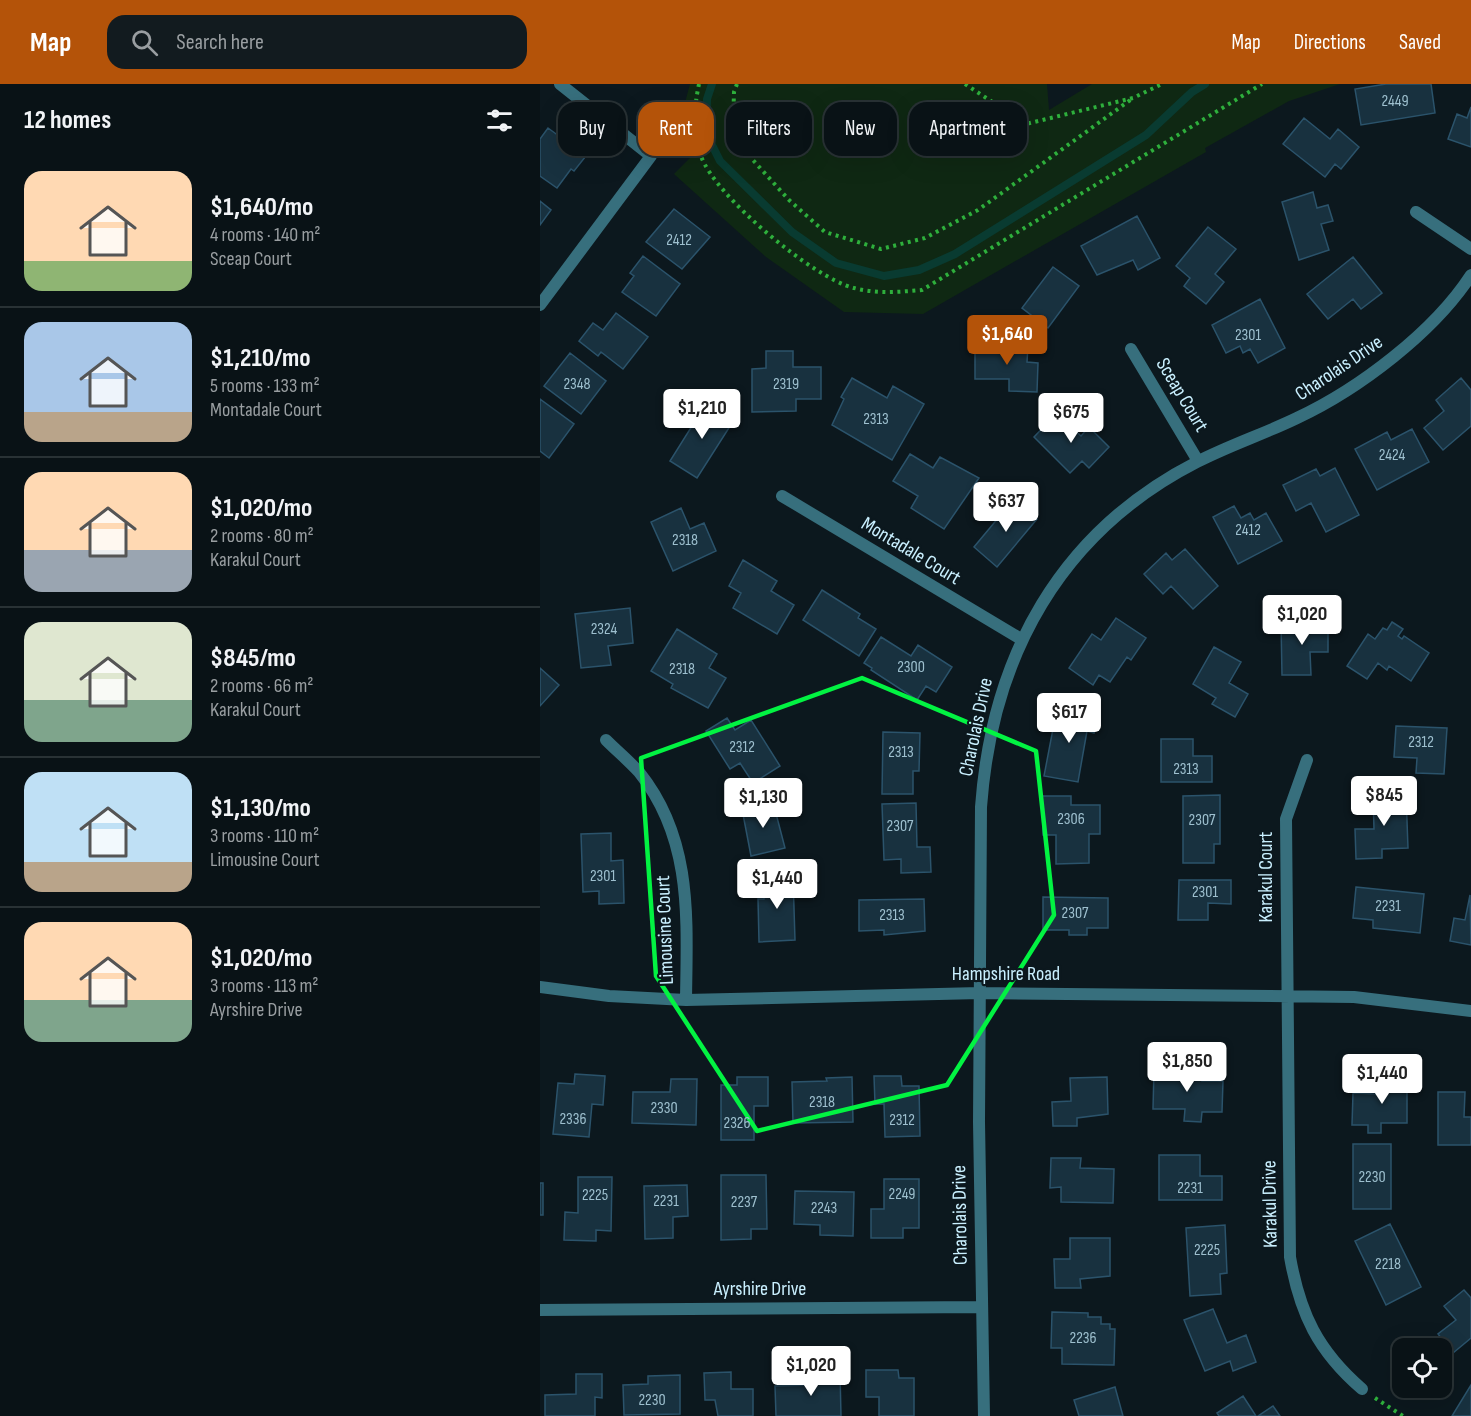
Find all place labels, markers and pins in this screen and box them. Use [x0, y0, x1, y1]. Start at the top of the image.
pin: $1,640 [958, 315, 1056, 366]
pin: $1,210 [653, 389, 751, 440]
pin: $675 [1035, 393, 1107, 444]
pin: $637 [970, 482, 1042, 533]
pin: $1,020 [1253, 595, 1351, 646]
pin: $617 [1033, 693, 1105, 744]
pin: $845 [1348, 776, 1420, 827]
pin: $1,130 [714, 778, 812, 829]
pin: $1,440 [728, 859, 826, 910]
pin: $1,850 [1138, 1042, 1236, 1093]
pin: $1,440 [1333, 1054, 1431, 1105]
pin: $1,020 [762, 1346, 860, 1397]

